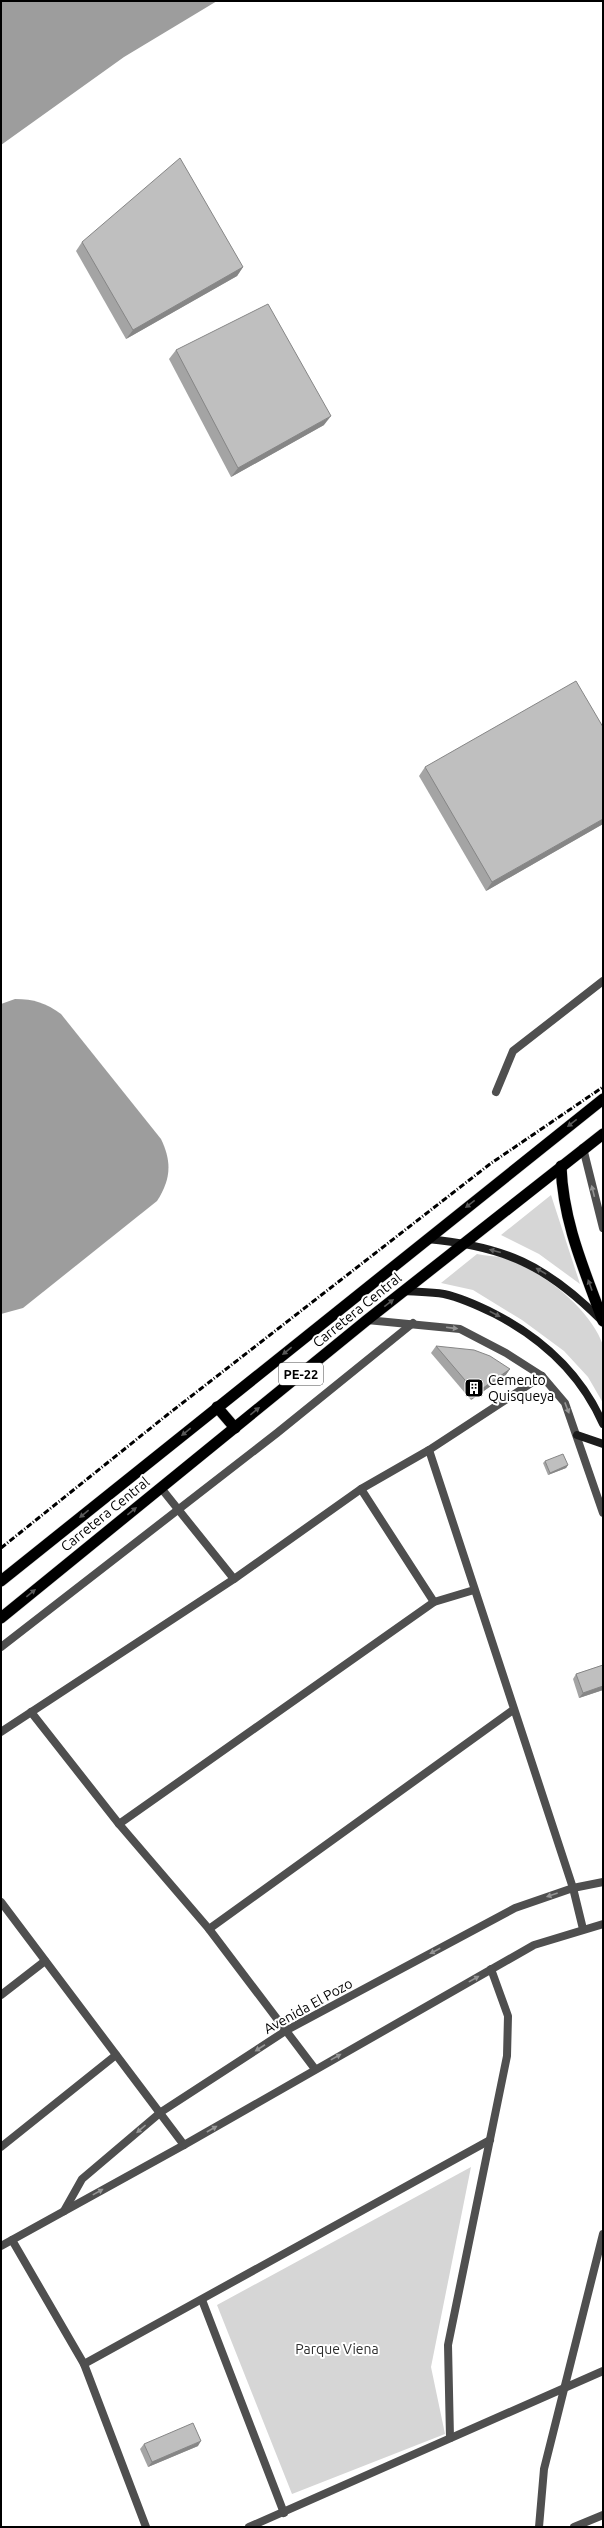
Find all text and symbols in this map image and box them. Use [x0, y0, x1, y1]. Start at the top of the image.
one-way arrow [567, 1119, 578, 1128]
one-way arrow [590, 1184, 596, 1196]
one-way arrow [465, 1199, 476, 1208]
one-way arrow [489, 1247, 501, 1253]
one-way arrow [535, 1267, 547, 1274]
street label: Carretera Central [310, 1269, 405, 1351]
one-way arrow [587, 1278, 593, 1290]
one-way arrow [383, 1299, 394, 1308]
one-way arrow [490, 1311, 501, 1318]
one-way arrow [446, 1325, 458, 1331]
one-way arrow [281, 1346, 292, 1355]
road number: PE-22 [279, 1363, 323, 1385]
place label: Cemento Quisqueya [488, 1372, 554, 1404]
building icon: Cemento Quisqueya [463, 1377, 485, 1399]
one-way arrow [564, 1403, 570, 1415]
one-way arrow [249, 1407, 260, 1416]
one-way arrow [180, 1428, 191, 1437]
street label: Carretera Central [58, 1473, 153, 1555]
one-way arrow [127, 1507, 138, 1515]
one-way arrow [79, 1509, 90, 1518]
one-way arrow [26, 1589, 37, 1598]
one-way arrow [546, 1893, 558, 1899]
one-way arrow [429, 1948, 441, 1954]
street label: Avenida El Pozo [261, 1975, 355, 2037]
one-way arrow [468, 1976, 480, 1983]
one-way arrow [255, 2044, 265, 2052]
one-way arrow [330, 2053, 342, 2060]
one-way arrow [135, 2124, 146, 2133]
one-way arrow [206, 2126, 218, 2133]
one-way arrow [92, 2189, 104, 2196]
park label: Parque Viena [295, 2341, 379, 2357]

